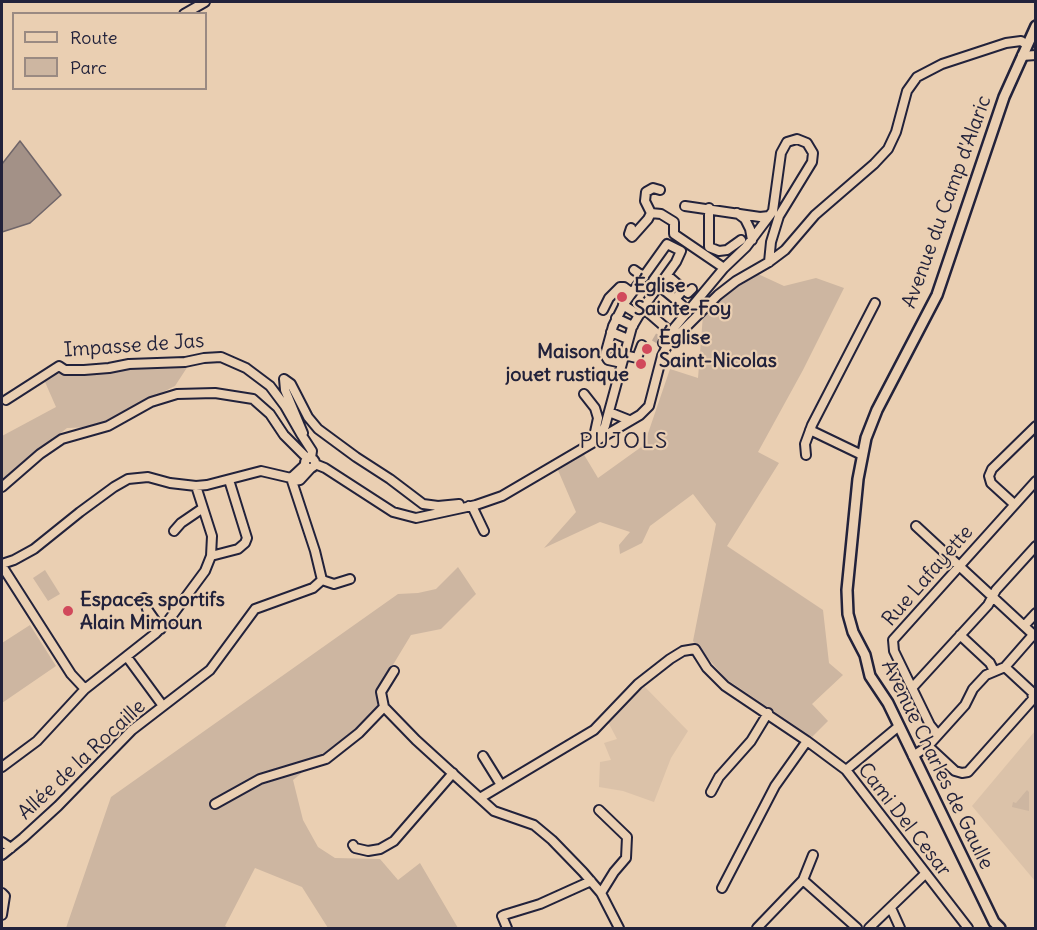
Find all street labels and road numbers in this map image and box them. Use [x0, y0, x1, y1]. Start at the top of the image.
street label: Avenue du Camp d'Alaric [897, 92, 997, 312]
street label: Impasse de Jas [63, 329, 205, 363]
street label: Rue Lafayette [878, 521, 978, 631]
street label: Avenue Charles de Gaulle [876, 657, 998, 873]
street label: Allée de la Rocaille [13, 695, 151, 825]
street label: Cami Del Cesar [852, 758, 956, 882]

